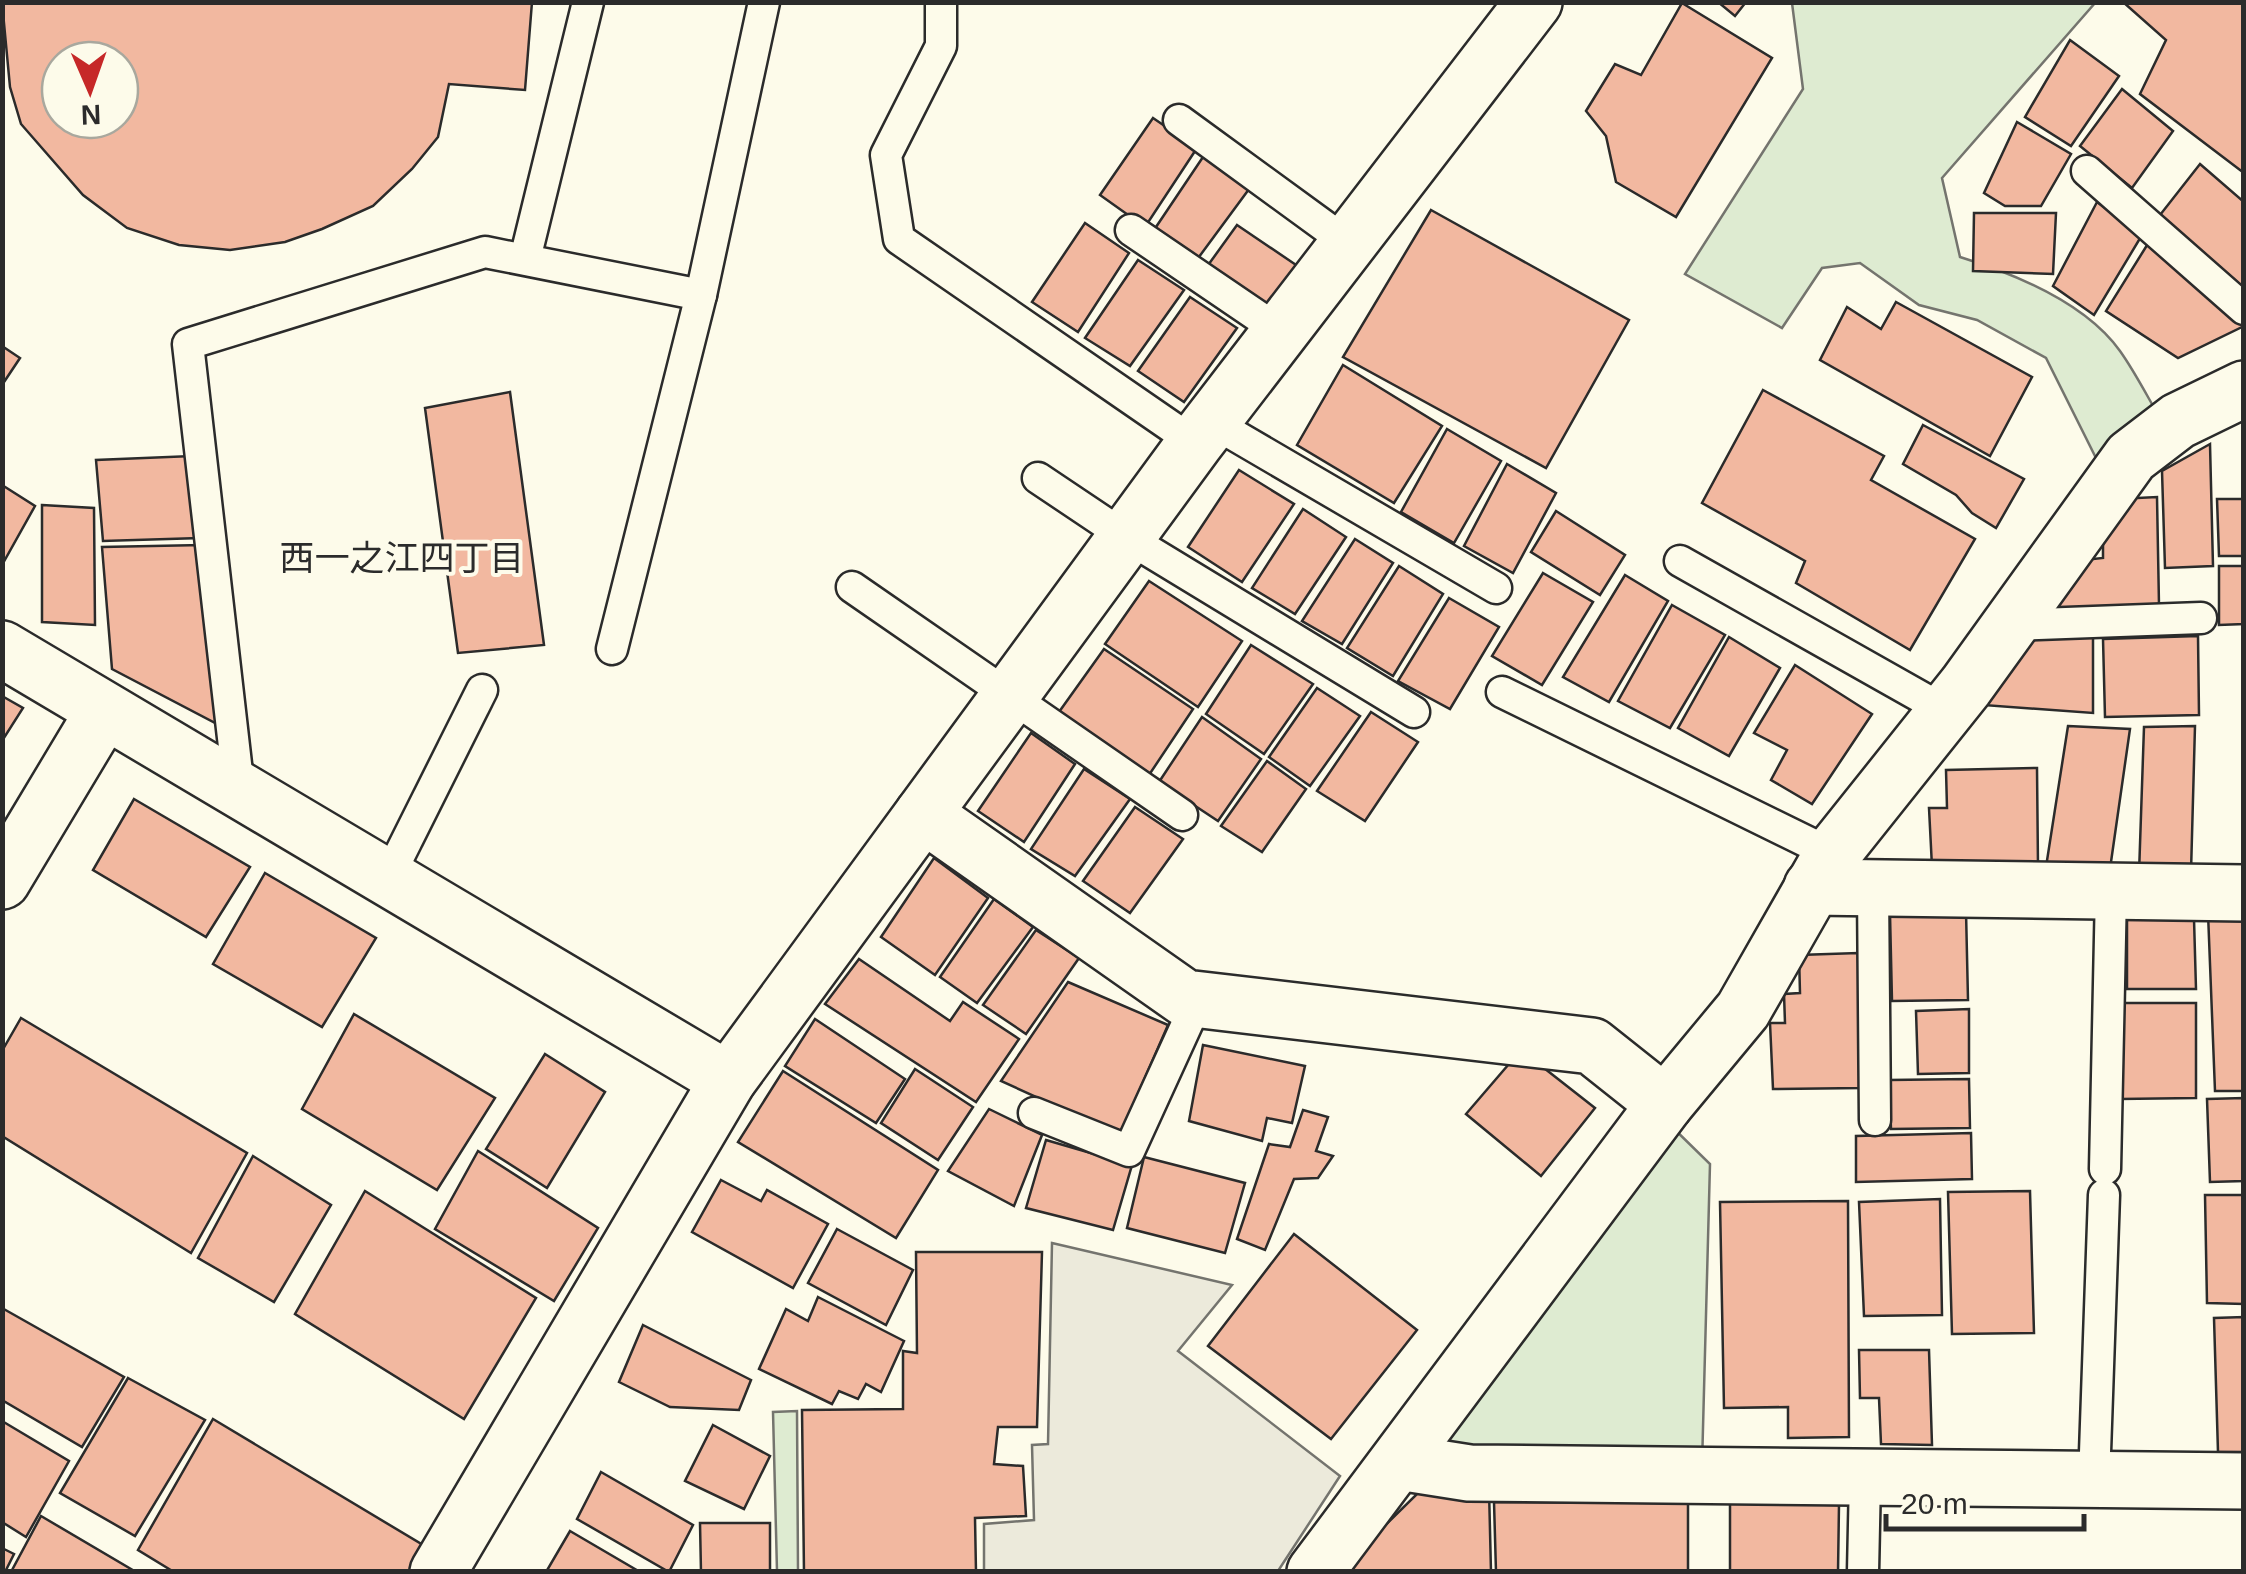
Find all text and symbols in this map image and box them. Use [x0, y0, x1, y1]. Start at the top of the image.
north arrow [40, 40, 140, 140]
text: N [80, 99, 102, 130]
district label: 西一之江四丁目 [279, 538, 525, 577]
scale bar [1886, 1469, 2084, 1531]
text: 20 m [1901, 1487, 1968, 1520]

